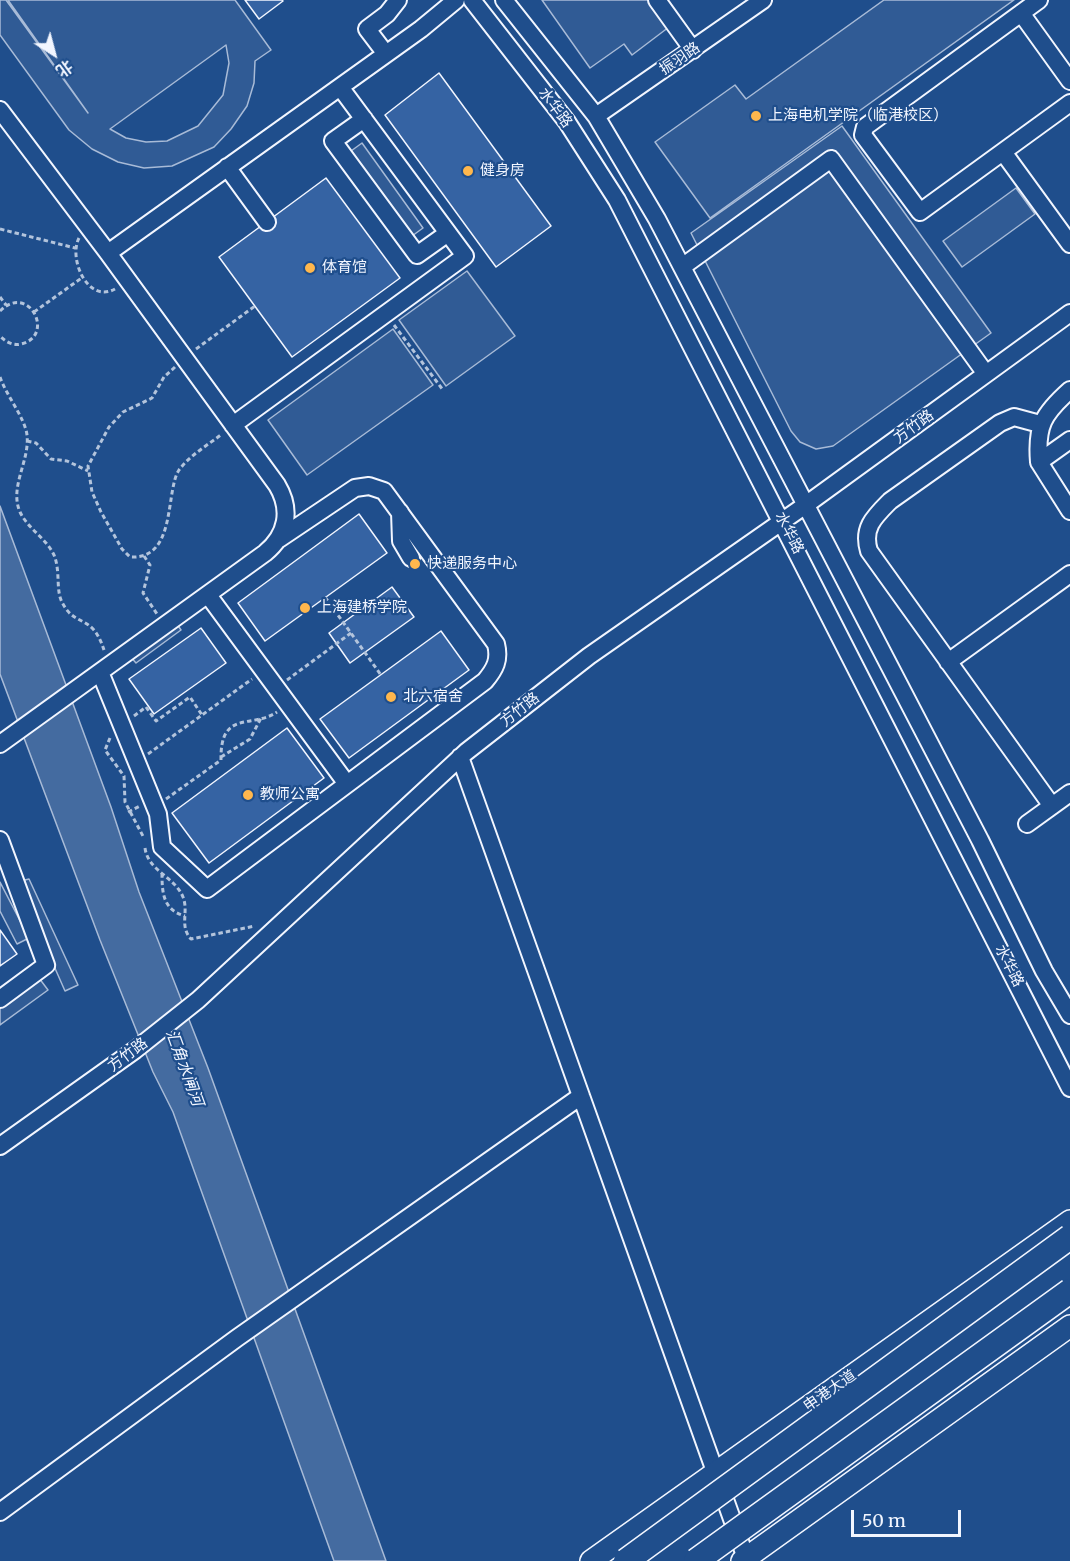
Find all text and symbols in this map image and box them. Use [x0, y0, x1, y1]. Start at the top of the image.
north arrow [24, 24, 84, 84]
street label: 振羽路 [656, 39, 704, 79]
text: 北 [52, 56, 77, 81]
street label: 水华路 [534, 85, 576, 131]
place label: 上海电机学院（临港校区） [768, 107, 948, 125]
marker: 上海电机学院（临港校区） [749, 109, 763, 123]
place label: 健身房 [480, 162, 525, 180]
marker: 健身房 [461, 164, 475, 178]
place label: 体育馆 [322, 259, 367, 277]
marker: 体育馆 [303, 261, 317, 275]
street label: 方竹路 [891, 406, 937, 448]
street label: 水华路 [771, 509, 807, 557]
place label: 快递服务中心 [427, 555, 517, 573]
marker: 快递服务中心 [408, 557, 422, 571]
place label: 上海建桥学院 [317, 599, 407, 617]
marker: 上海建桥学院 [298, 601, 312, 615]
place label: 北六宿舍 [403, 688, 463, 706]
street label: 方竹路 [497, 689, 543, 731]
marker: 北六宿舍 [384, 690, 398, 704]
place label: 教师公寓 [260, 786, 320, 804]
marker: 教师公寓 [241, 788, 255, 802]
street label: 水华路 [991, 942, 1027, 990]
water label: 汇角水闸河 [161, 1027, 207, 1109]
street label: 方竹路 [105, 1034, 151, 1076]
street label: 申港大道 [800, 1366, 860, 1416]
scale bar [854, 1498, 964, 1536]
text: 50 m [862, 1509, 906, 1532]

